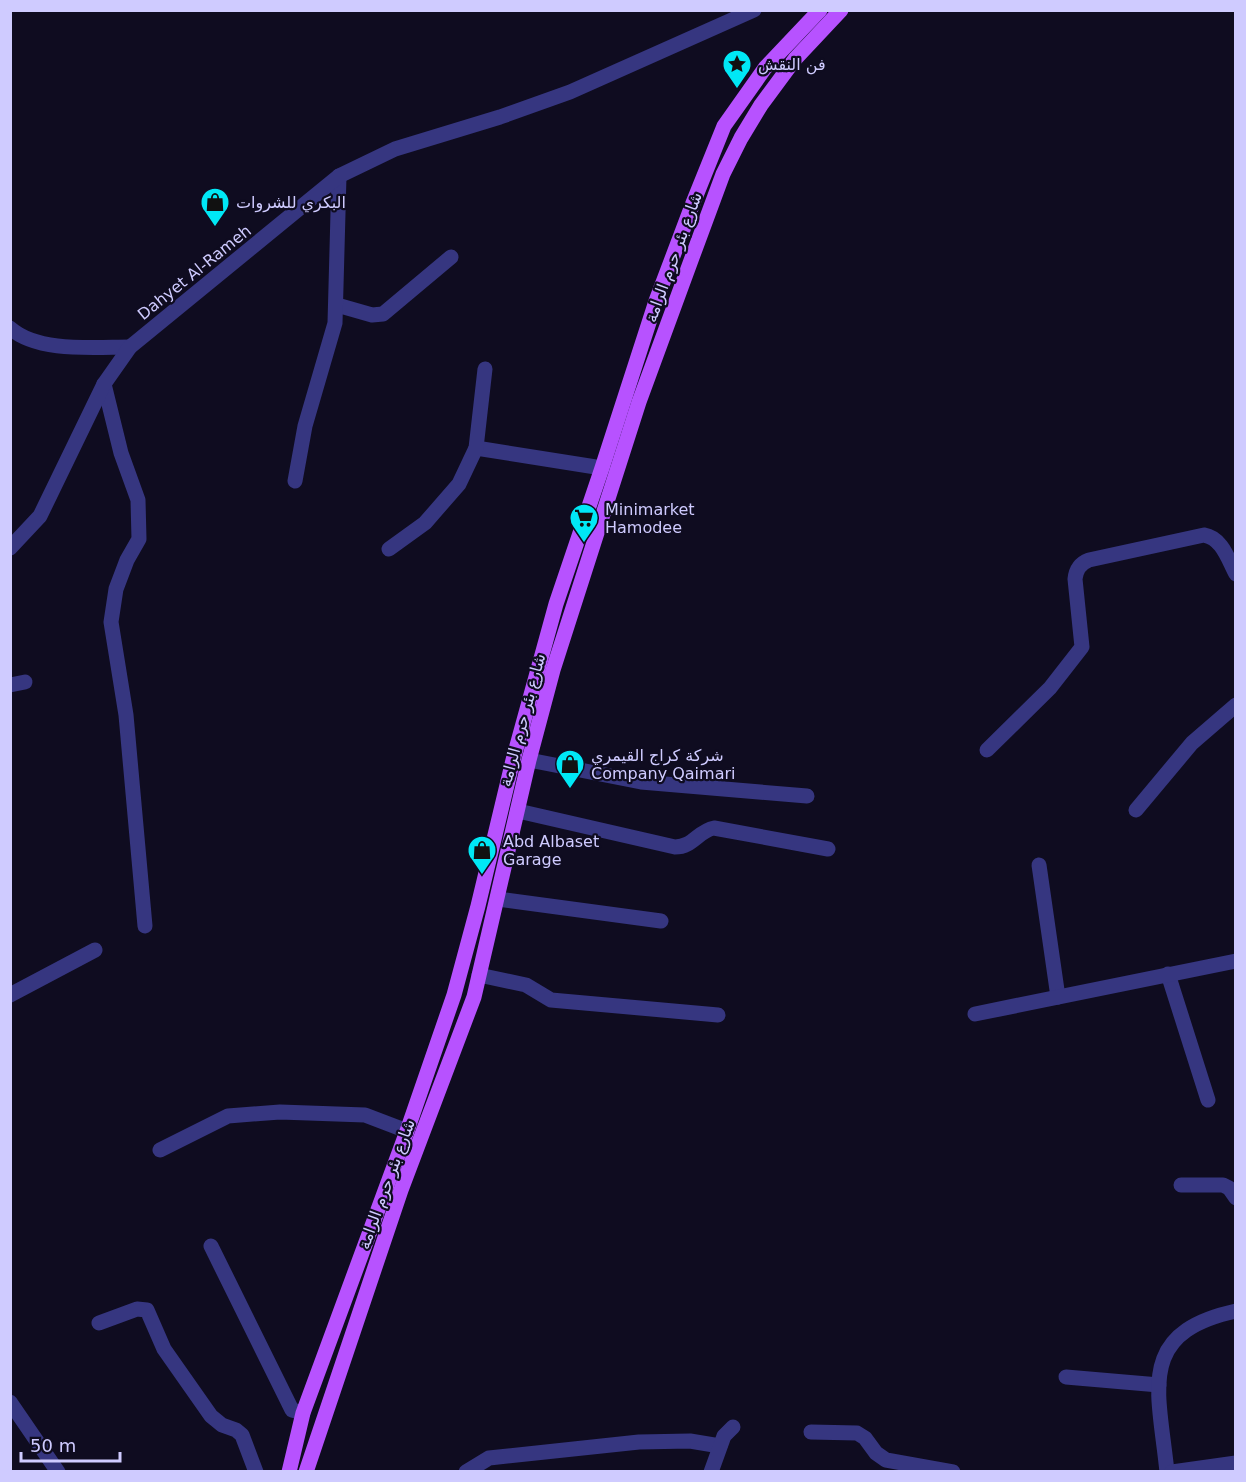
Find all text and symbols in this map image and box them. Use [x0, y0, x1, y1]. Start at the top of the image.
place icon: فن النقش [721, 48, 753, 90]
place label: فن النقش [758, 55, 826, 75]
shop icon: البكري للشروات [199, 186, 231, 228]
street label: شارع بئر حرم الرامة [641, 189, 707, 325]
place label: البكري للشروات [236, 193, 346, 213]
street label: Dahyet Al-Rameh [134, 221, 255, 324]
place label: Minimarket Hamodee [605, 500, 695, 537]
supermarket icon: Minimarket Hamodee [568, 502, 600, 544]
street label: شارع بئر حرم الرامة [496, 651, 550, 789]
place label: شركة كراج القيمري Company Qaimari [591, 746, 735, 783]
shop icon: شركة كراج القيمري Company Qaimari [554, 748, 586, 790]
place label: Abd Albaset Garage [503, 832, 599, 869]
shop icon: Abd Albaset Garage [466, 834, 498, 876]
street label: شارع بئر حرم الرامة [354, 1116, 420, 1252]
scale bar [21, 1425, 120, 1463]
text: 50 m [30, 1435, 76, 1456]

